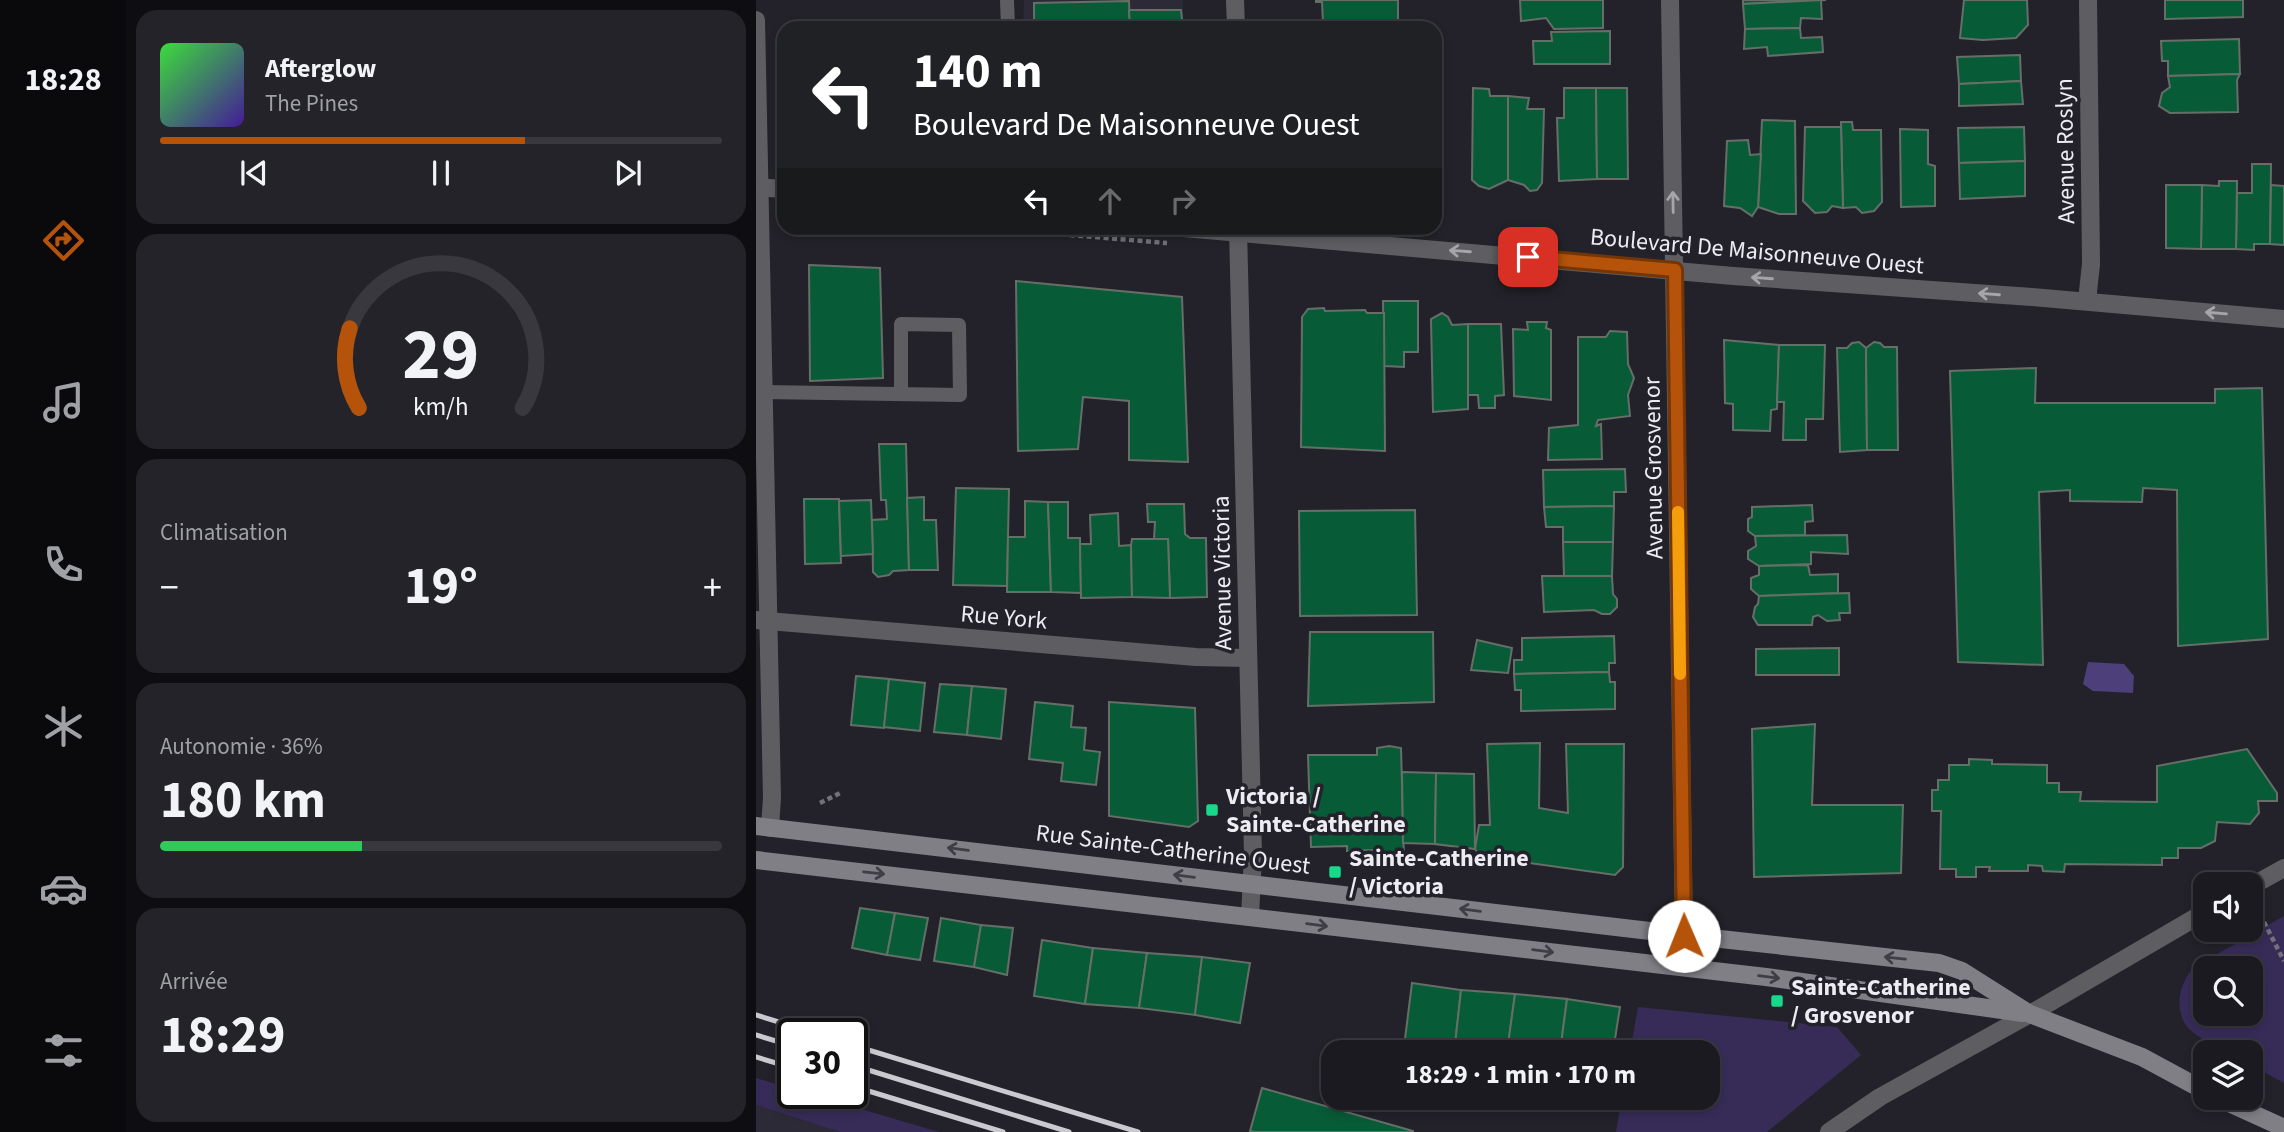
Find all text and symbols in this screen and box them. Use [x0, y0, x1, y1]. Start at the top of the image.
text: 140 m [913, 37, 1042, 107]
icon: left [798, 49, 889, 140]
text: Afterglow [265, 50, 376, 87]
text: 18:28 [24, 57, 102, 103]
street label: Avenue Roslyn [2047, 78, 2084, 224]
text: The Pines [265, 87, 358, 120]
text: Boulevard De Maisonneuve Ouest [913, 102, 1360, 148]
icon: previous [235, 154, 273, 192]
icon: pause [422, 154, 460, 192]
icon: next [609, 154, 647, 192]
icon: left [1018, 182, 1056, 220]
icon: ahead [1091, 182, 1129, 220]
icon: right [1164, 182, 1202, 220]
one-way arrow [1667, 190, 1680, 213]
icon: directions [39, 216, 88, 265]
street label: Boulevard De Maisonneuve Ouest [1589, 219, 1925, 284]
pin [1498, 227, 1558, 287]
icon: arrive [1509, 238, 1547, 276]
one-way arrow [1450, 244, 1472, 257]
one-way arrow [1751, 271, 1774, 284]
one-way arrow [1978, 287, 2001, 300]
text: 29 [403, 303, 479, 407]
one-way arrow [2205, 306, 2228, 319]
street label: Avenue Grosvenor [1634, 376, 1673, 559]
icon: music [39, 378, 88, 427]
text: km/h [413, 388, 469, 424]
street label: Avenue Victoria [1204, 495, 1241, 651]
text: Climatisation [160, 516, 288, 549]
icon: phone [39, 540, 88, 589]
text: 19° [404, 550, 478, 624]
text: − [160, 561, 179, 615]
text: + [703, 561, 722, 615]
street label: Rue York [959, 596, 1049, 639]
icon: climate [39, 702, 88, 751]
text: Autonomie · 36% [160, 730, 323, 763]
text: 180 km [160, 764, 326, 838]
place label: Victoria / Sainte-Catherine [1225, 779, 1406, 842]
marker: Victoria / Sainte-Catherine [1204, 802, 1220, 818]
street label: Rue Sainte-Catherine Ouest [1034, 815, 1312, 884]
place label: Sainte-Catherine / Victoria [1349, 841, 1529, 904]
one-way arrow [947, 842, 970, 855]
icon: car [39, 864, 88, 913]
marker: Sainte-Catherine / Victoria [1327, 864, 1343, 880]
one-way arrow [863, 867, 885, 880]
one-way arrow [1173, 869, 1195, 882]
map controls [2193, 872, 2263, 1110]
button: sound [2193, 872, 2263, 942]
position arrow [1647, 899, 1721, 973]
one-way arrow [1459, 903, 1482, 916]
one-way arrow [1306, 919, 1328, 932]
one-way arrow [1532, 945, 1554, 958]
one-way arrow [1884, 951, 1907, 964]
button: search [2193, 956, 2263, 1026]
text: Arrivée [160, 965, 228, 998]
place label: Sainte-Catherine / Grosvenor [1791, 970, 1971, 1033]
one-way arrow [1758, 971, 1780, 984]
marker: Sainte-Catherine / Grosvenor [1769, 993, 1785, 1009]
text: 18:29 [160, 999, 285, 1073]
speed limit sign: 30 [777, 1018, 868, 1109]
icon: filters [39, 1026, 88, 1075]
button: layers [2193, 1040, 2263, 1110]
text: 18:29 · 1 min · 170 m [1405, 1056, 1636, 1093]

